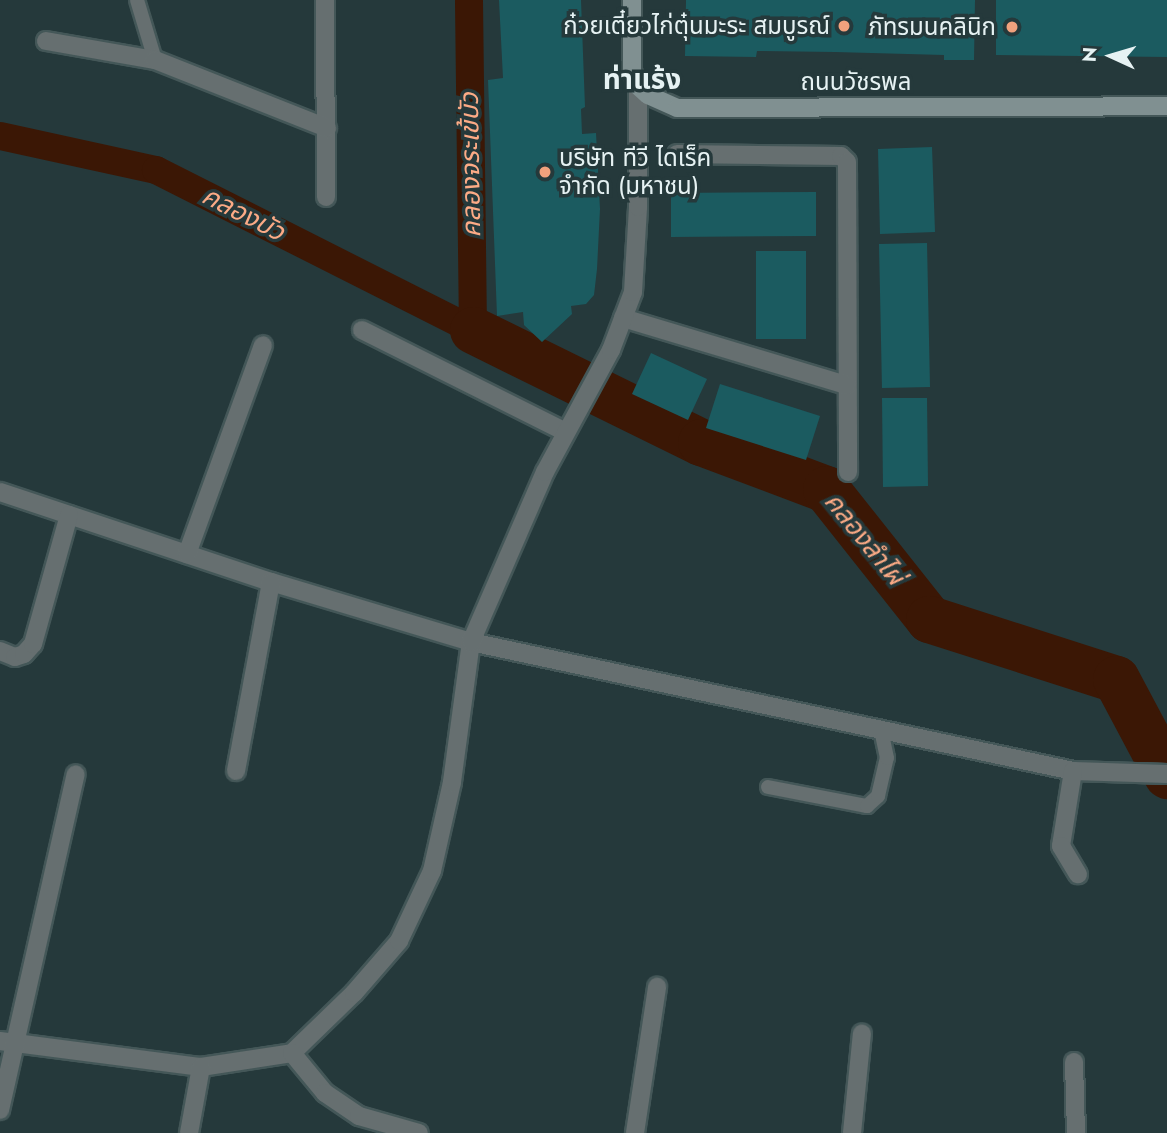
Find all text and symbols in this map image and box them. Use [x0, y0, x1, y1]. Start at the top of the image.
place label: ก๋วยเตี๋ยวไก่ตุ๋นมะระ สมบูรณ์ [563, 12, 830, 40]
place label: ภัทรมนคลินิก [868, 13, 996, 41]
marker: ภัทรมนคลินิก [1002, 17, 1022, 37]
marker: ก๋วยเตี๋ยวไก่ตุ๋นมะระ สมบูรณ์ [836, 18, 852, 34]
north arrow [1076, 21, 1146, 91]
text: N [1076, 46, 1104, 63]
district label: ท่าแร้ง [603, 63, 681, 97]
street label: ถนนวัชรพล [801, 68, 911, 96]
water label: คลองจระเข้บัว [454, 92, 488, 238]
place label: บริษัท ทีวี ไดเร็ค จำกัด (มหาชน) [559, 144, 711, 200]
marker: บริษัท ทีวี ไดเร็ค จำกัด (มหาชน) [537, 164, 553, 180]
water label: คลองบัว [197, 180, 289, 248]
water label: คลองลำไผ่ [817, 486, 911, 592]

